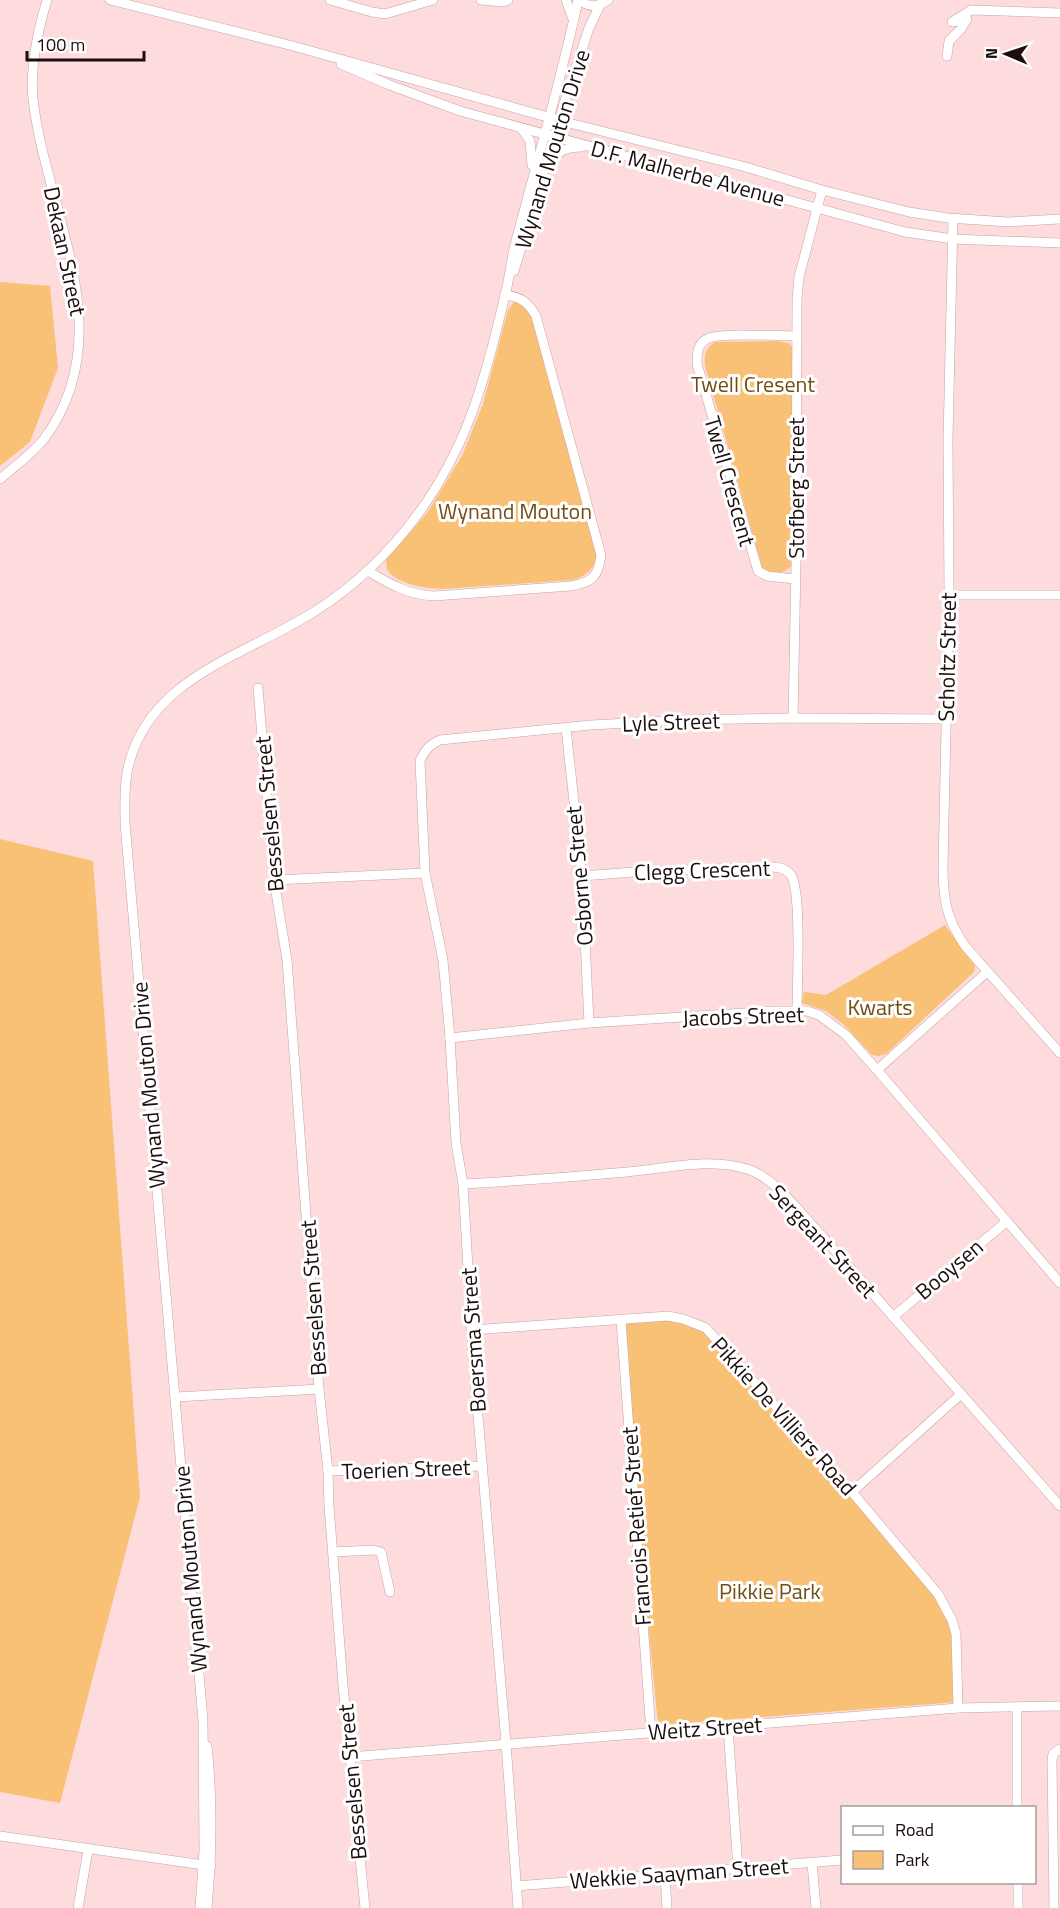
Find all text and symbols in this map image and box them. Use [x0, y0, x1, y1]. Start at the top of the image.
scale bar [27, 24, 144, 62]
north arrow [976, 24, 1036, 84]
text: 100 m [36, 31, 85, 58]
street label: Wynand Mouton Drive [505, 45, 599, 253]
text: N [979, 48, 1003, 59]
street label: D.F. Malherbe Avenue [587, 131, 789, 215]
street label: Dekaan Street [35, 183, 95, 319]
park label: Twell Cresent [691, 367, 815, 401]
street label: Twell Crescent [695, 412, 765, 550]
street label: Stofberg Street [779, 417, 813, 559]
park label: Wynand Mouton [438, 494, 592, 528]
street label: Scholtz Street [929, 592, 965, 722]
street label: Lyle Street [621, 703, 721, 741]
street label: Besselsen Street [245, 735, 293, 893]
street label: Osborne Street [556, 804, 602, 947]
street label: Clegg Crescent [633, 851, 771, 889]
street label: Wynand Mouton Drive [122, 980, 174, 1190]
park label: Kwarts [847, 990, 913, 1024]
street label: Jacobs Street [682, 997, 805, 1035]
street label: Sergeant Street [761, 1176, 885, 1306]
street label: Besselsen Street [291, 1219, 335, 1377]
street label: Booysen [907, 1230, 991, 1308]
street label: Boersma Street [451, 1266, 495, 1414]
street label: Pikkie De Villiers Road [703, 1329, 865, 1503]
street label: Francois Retief Street [612, 1425, 660, 1627]
street label: Toerien Street [341, 1450, 471, 1488]
street label: Wynand Mouton Drive [164, 1464, 216, 1674]
park label: Pikkie Park [719, 1574, 821, 1608]
street label: Besselsen Street [328, 1703, 376, 1861]
street label: Weitz Street [647, 1707, 763, 1749]
legend [841, 1806, 1036, 1884]
text: Road [895, 1816, 934, 1843]
text: Park [895, 1846, 930, 1873]
street label: Wekkie Saayman Street [568, 1848, 790, 1898]

